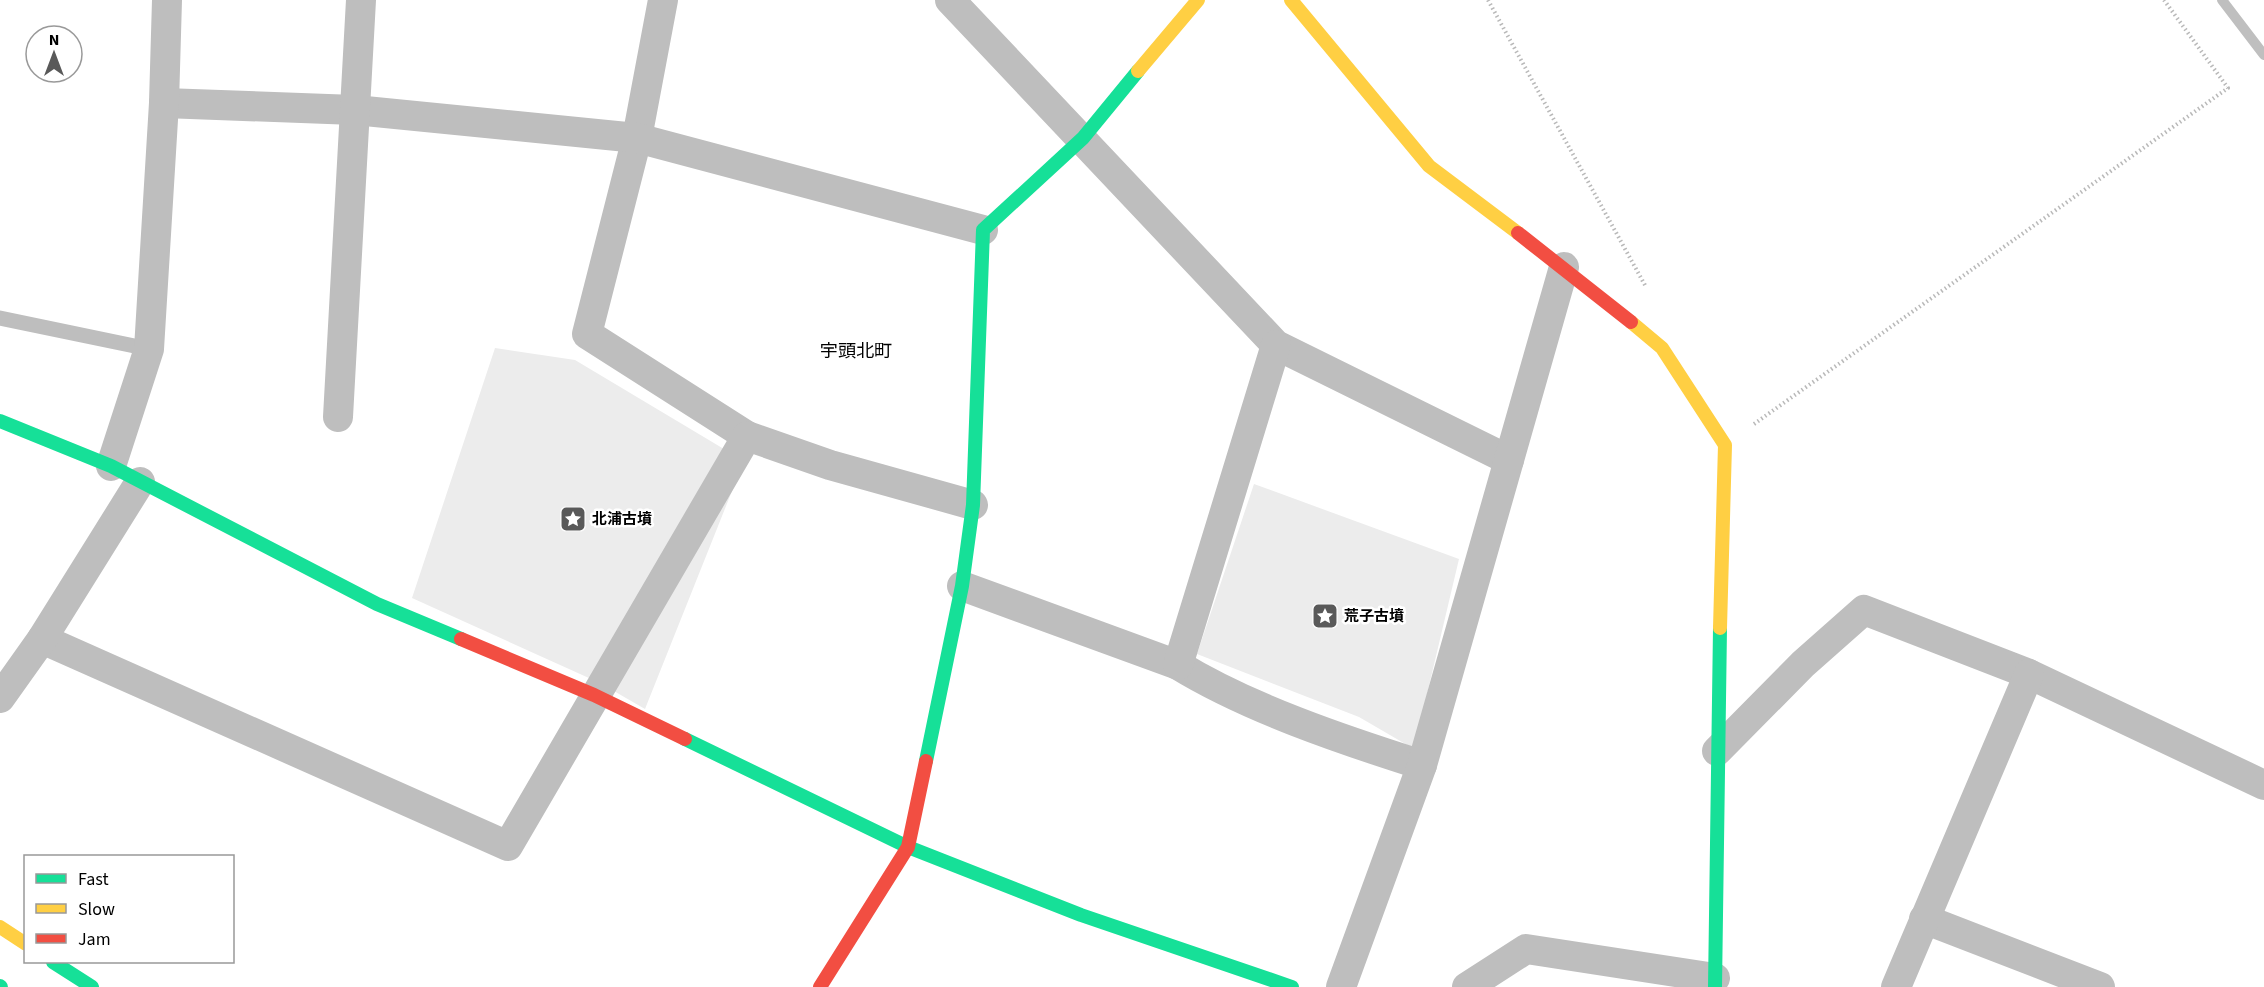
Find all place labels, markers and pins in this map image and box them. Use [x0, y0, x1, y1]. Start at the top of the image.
place icon: 北浦古墳 [558, 504, 588, 534]
place label: 北浦古墳 [592, 509, 652, 530]
place icon: 荒子古墳 [1310, 601, 1340, 631]
place label: 荒子古墳 [1344, 606, 1404, 627]

